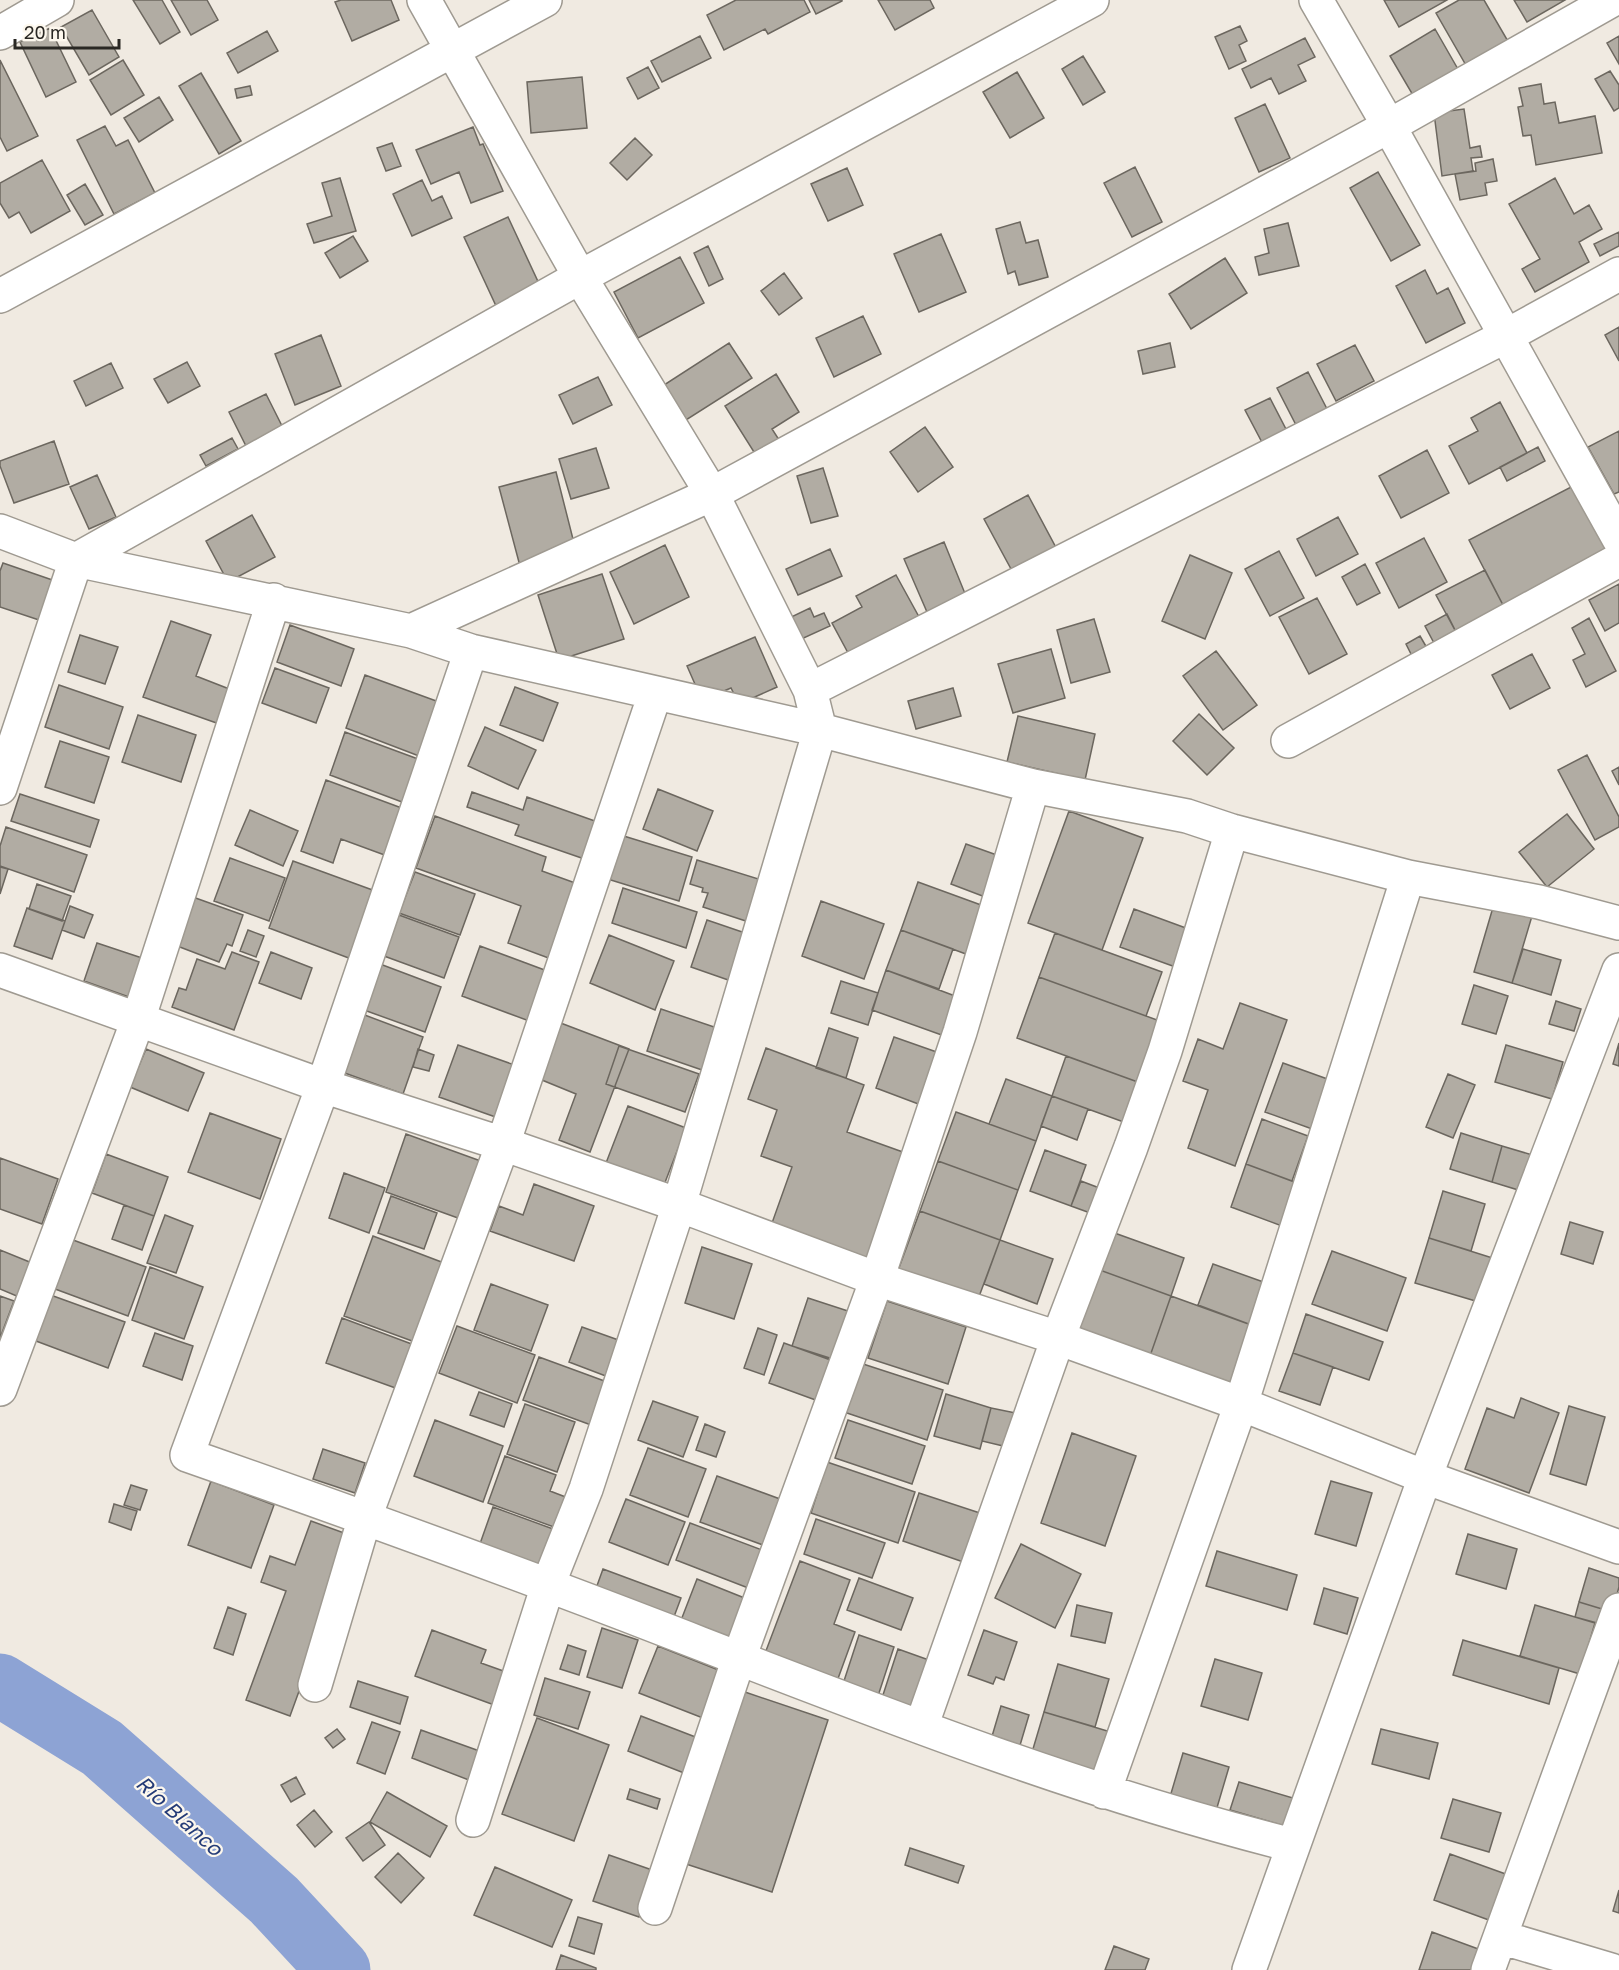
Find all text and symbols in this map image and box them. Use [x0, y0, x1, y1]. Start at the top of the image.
scale bar [15, 12, 118, 50]
text: 20 m [24, 21, 66, 43]
water label: Río Blanco [131, 1770, 229, 1862]

